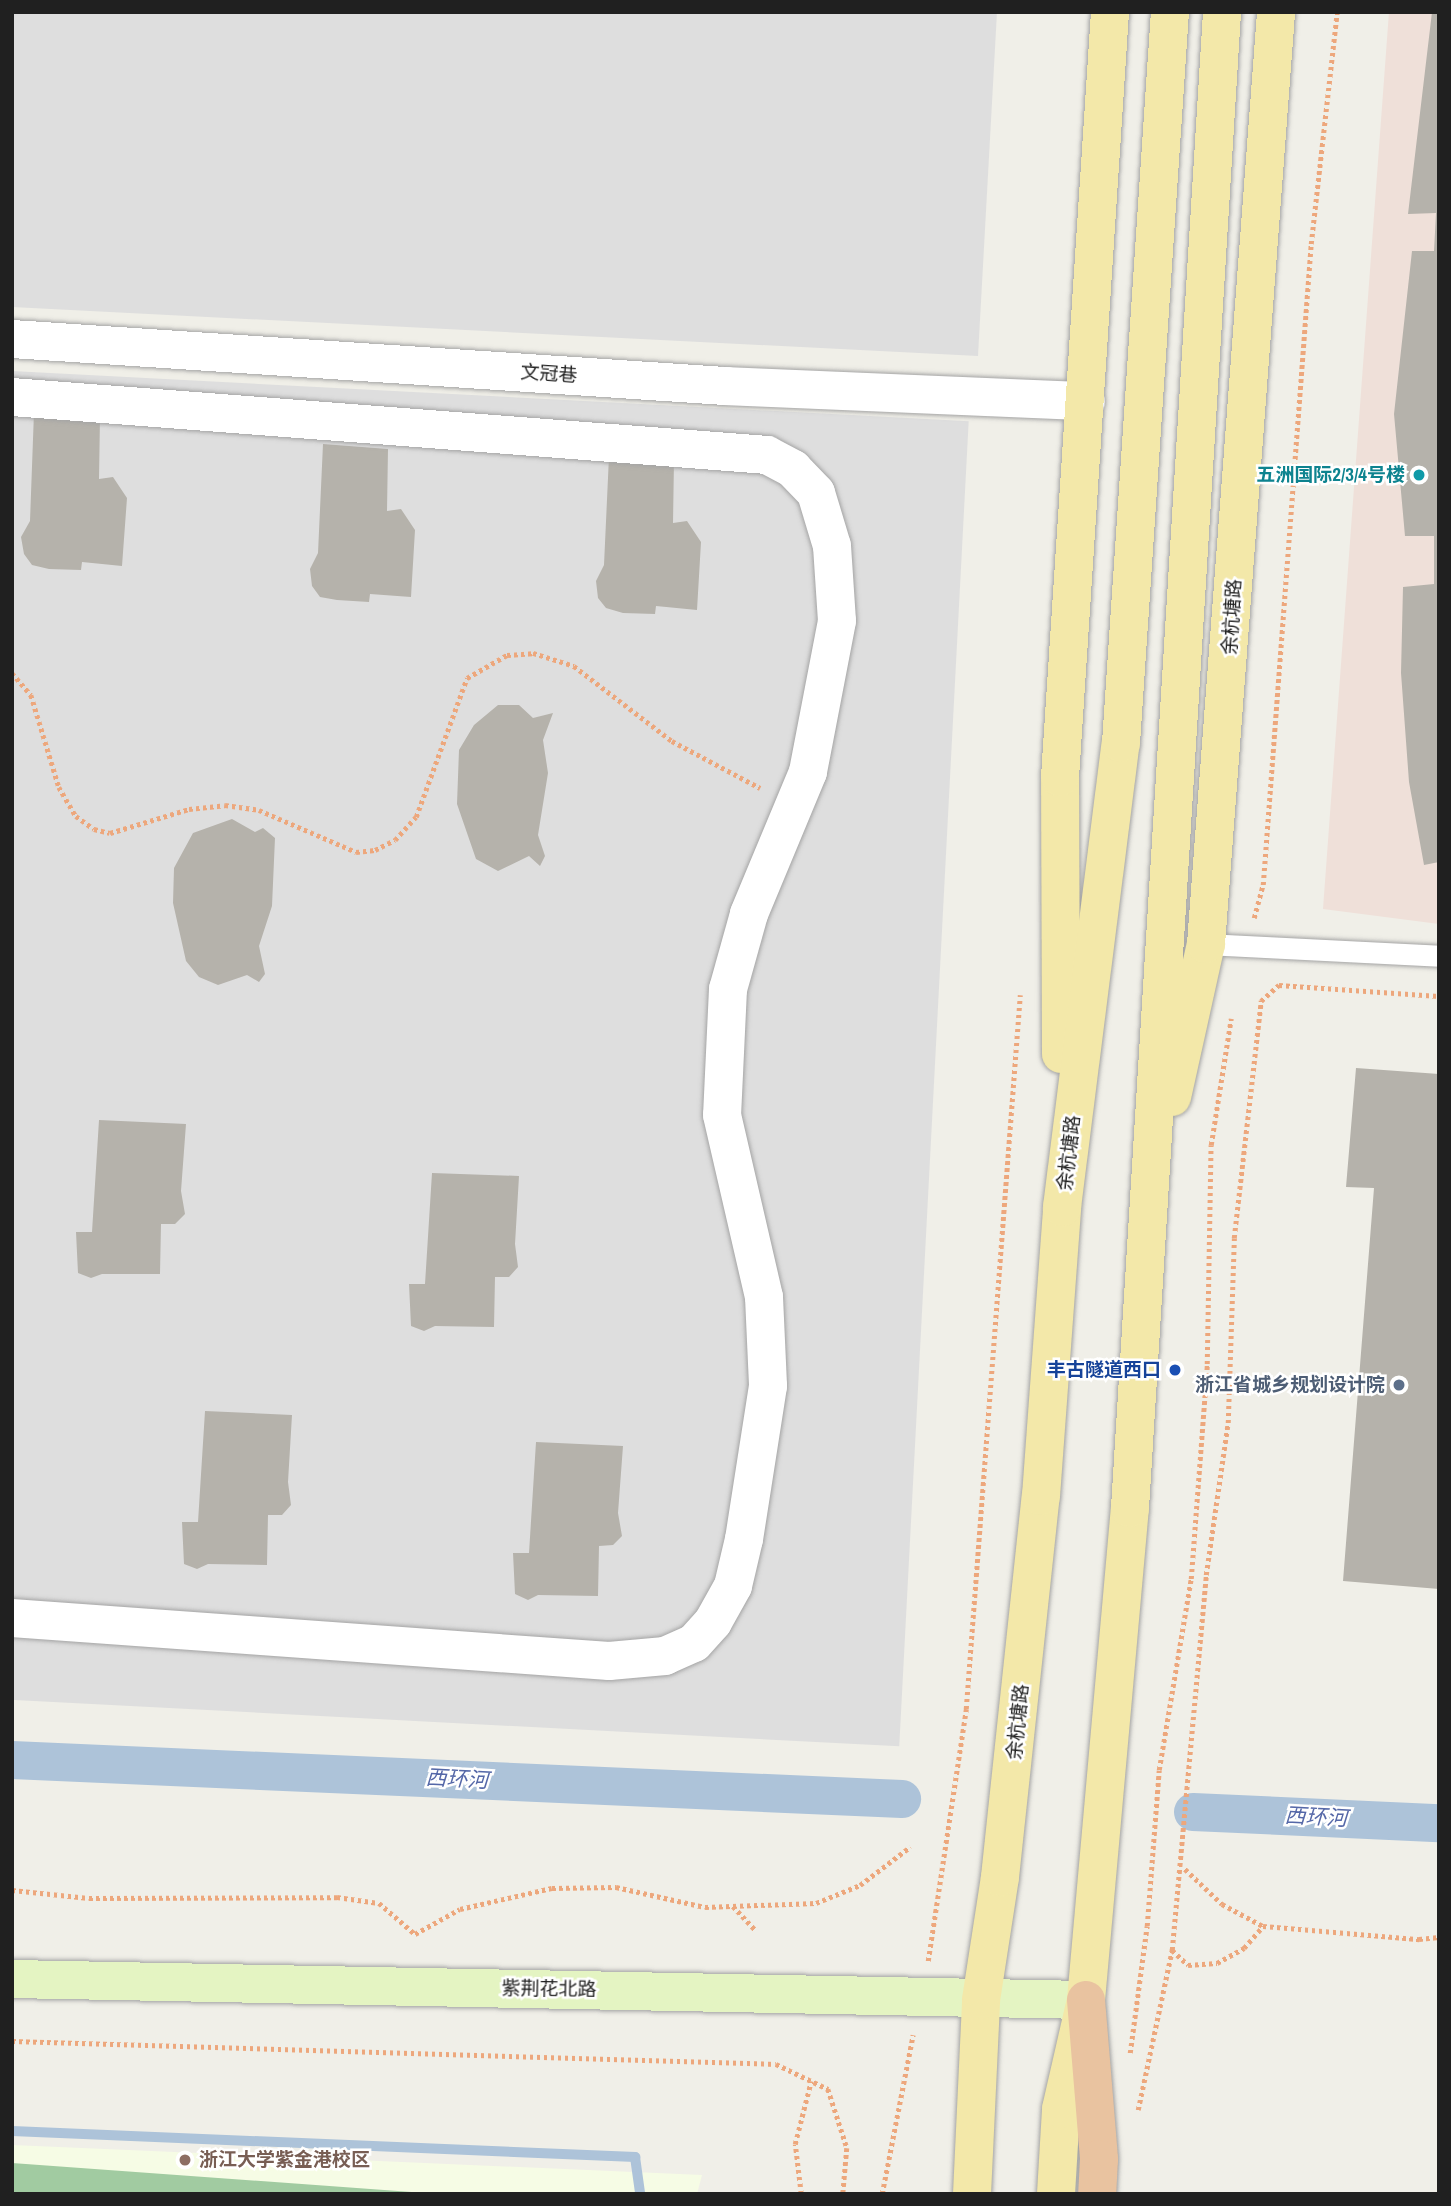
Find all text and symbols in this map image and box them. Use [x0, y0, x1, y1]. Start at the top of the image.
street label: 文冠巷 [520, 361, 578, 387]
place label: 五洲国际2/3/4号楼 [1256, 464, 1405, 486]
marker: 五洲国际2/3/4号楼 [1411, 467, 1427, 483]
street label: 余杭塘路 [1218, 578, 1246, 656]
street label: 余杭塘路 [1053, 1114, 1085, 1192]
place label: 丰古隧道西口 [1047, 1359, 1161, 1381]
marker: 丰古隧道西口 [1167, 1362, 1183, 1378]
place label: 浙江省城乡规划设计院 [1195, 1374, 1385, 1396]
marker: 浙江省城乡规划设计院 [1391, 1377, 1407, 1393]
street label: 余杭塘路 [1003, 1683, 1033, 1761]
water label: 西环河 [425, 1765, 489, 1793]
water label: 西环河 [1284, 1803, 1348, 1831]
street label: 紫荆花北路 [501, 1977, 597, 2001]
place label: 浙江大学紫金港校区 [199, 2149, 370, 2171]
marker: 浙江大学紫金港校区 [177, 2152, 193, 2168]

